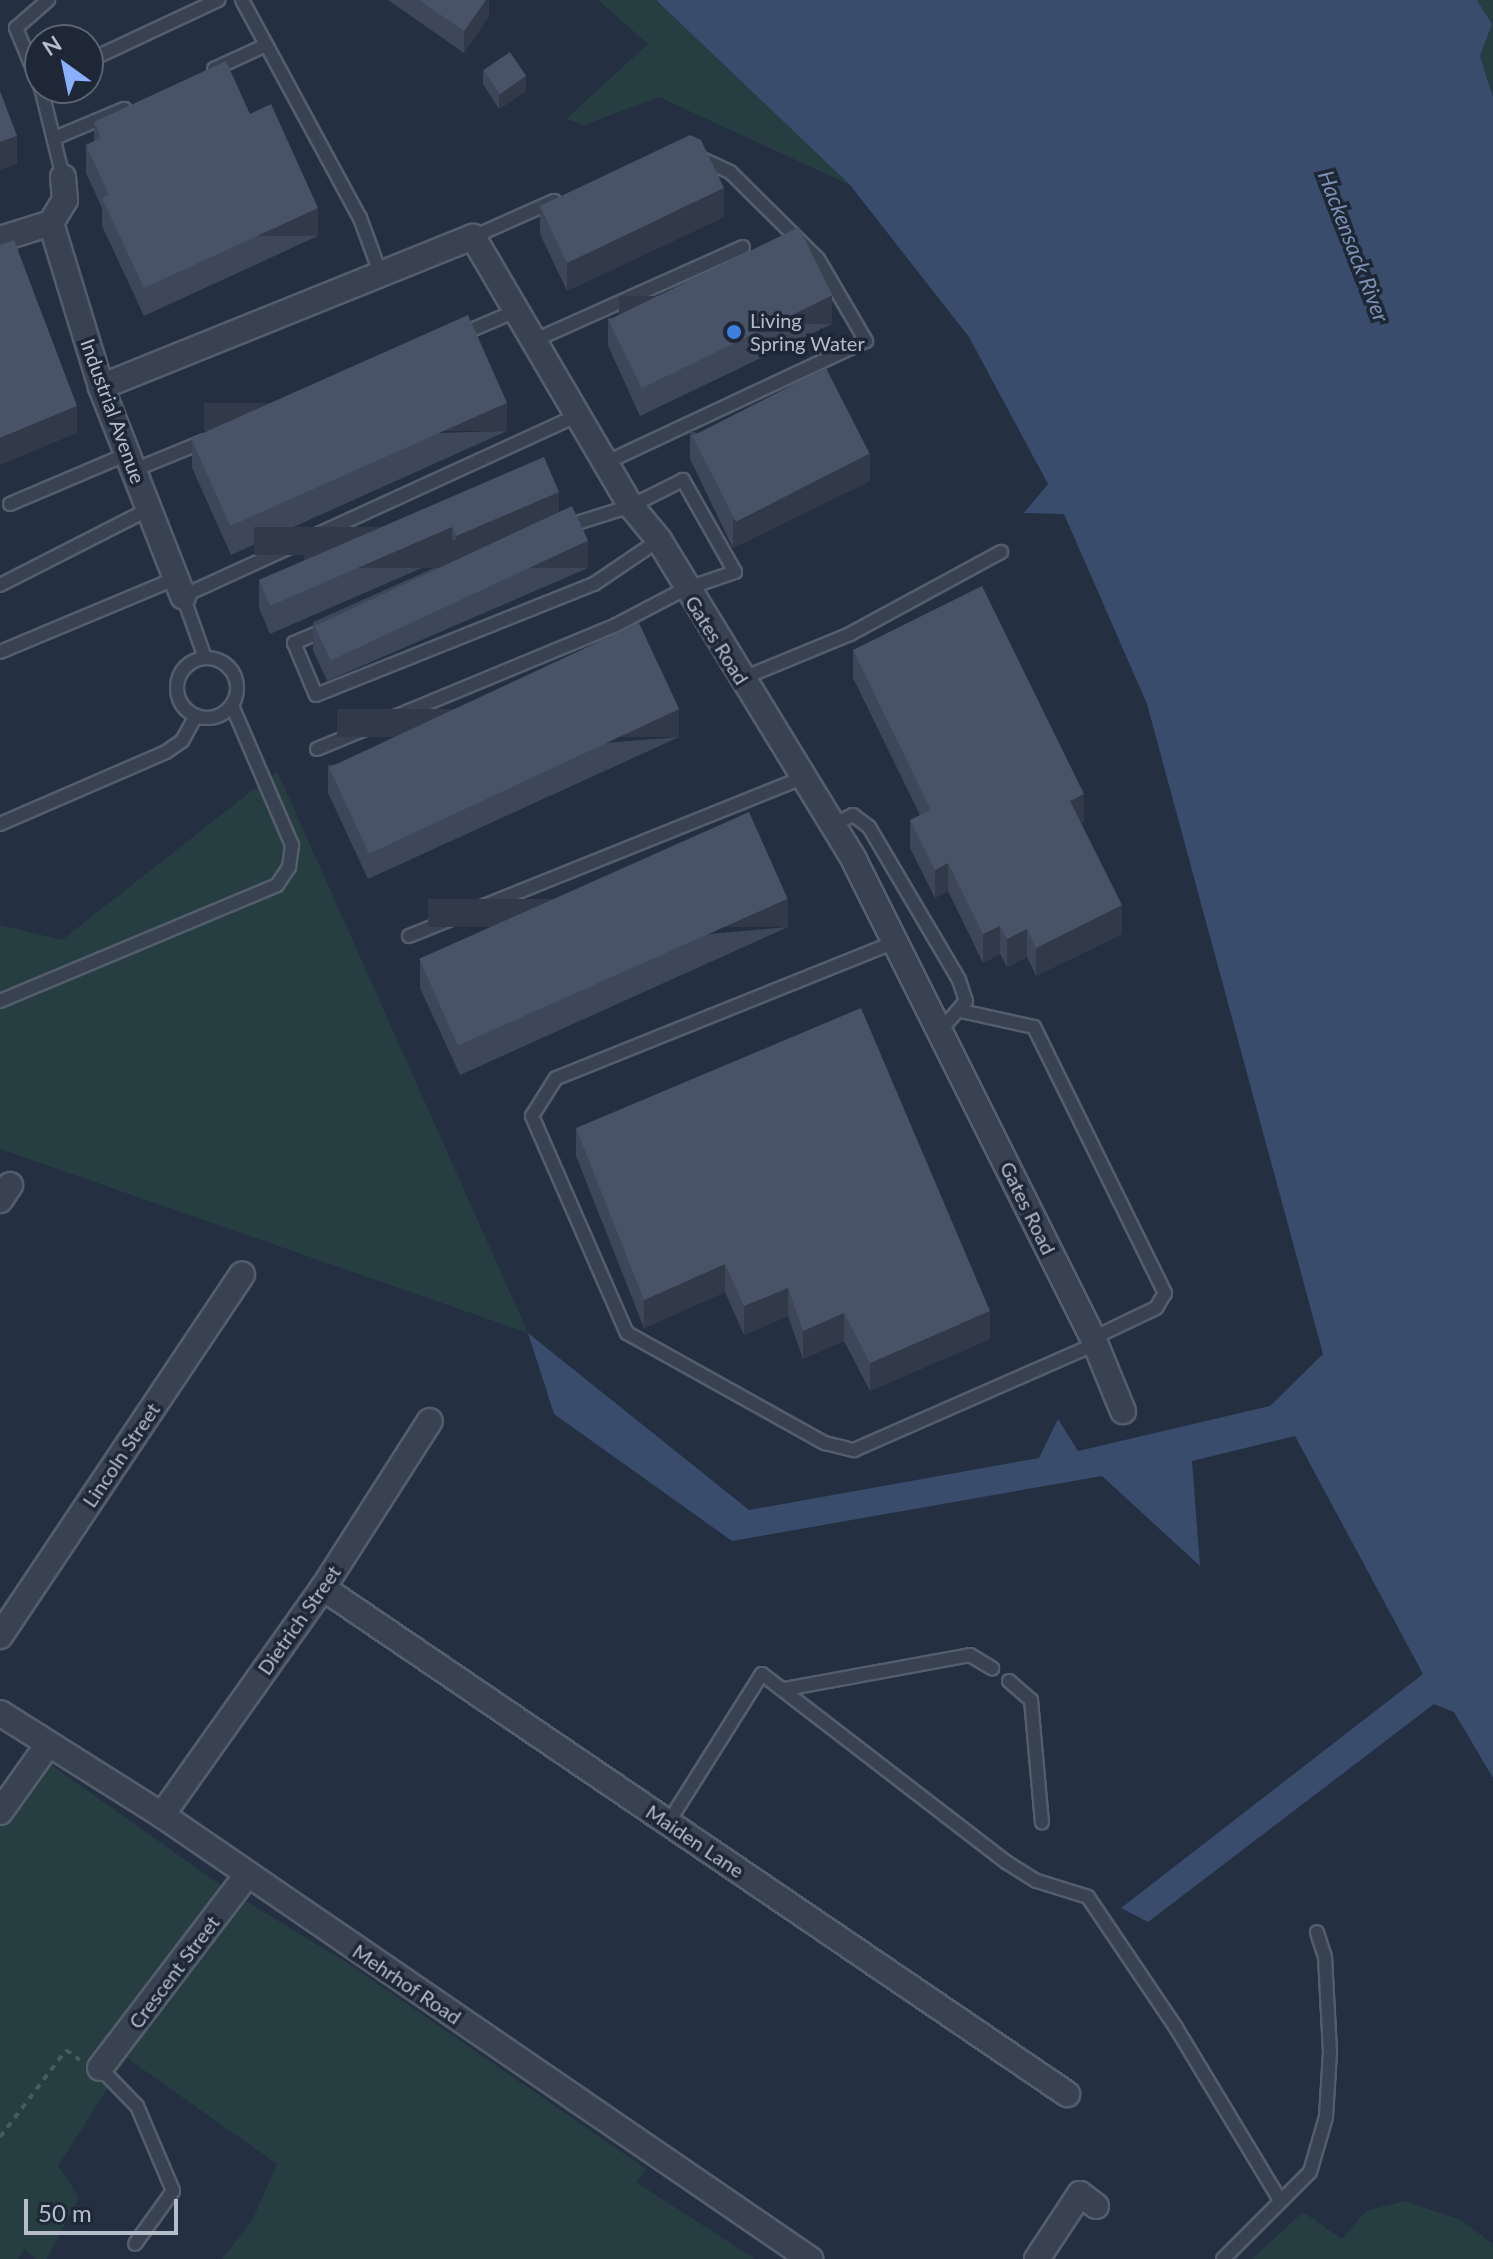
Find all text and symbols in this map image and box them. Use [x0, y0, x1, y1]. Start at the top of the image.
north arrow [24, 24, 104, 104]
text: N [37, 29, 66, 61]
water label: Hackensack River [1313, 166, 1395, 326]
place label: Living Spring Water [750, 308, 865, 355]
marker: Living Spring Water [725, 323, 743, 341]
street label: Industrial Avenue [76, 335, 150, 487]
street label: Gates Road [680, 591, 754, 689]
street label: Gates Road [995, 1158, 1061, 1258]
street label: Lincoln Street [77, 1398, 165, 1512]
street label: Dietrich Street [252, 1561, 346, 1679]
street label: Maiden Lane [641, 1799, 749, 1883]
street label: Crescent Street [124, 1911, 224, 2033]
street label: Mehrhof Road [348, 1939, 466, 2029]
scale bar [28, 2183, 182, 2233]
text: 50 m [38, 2198, 92, 2227]

